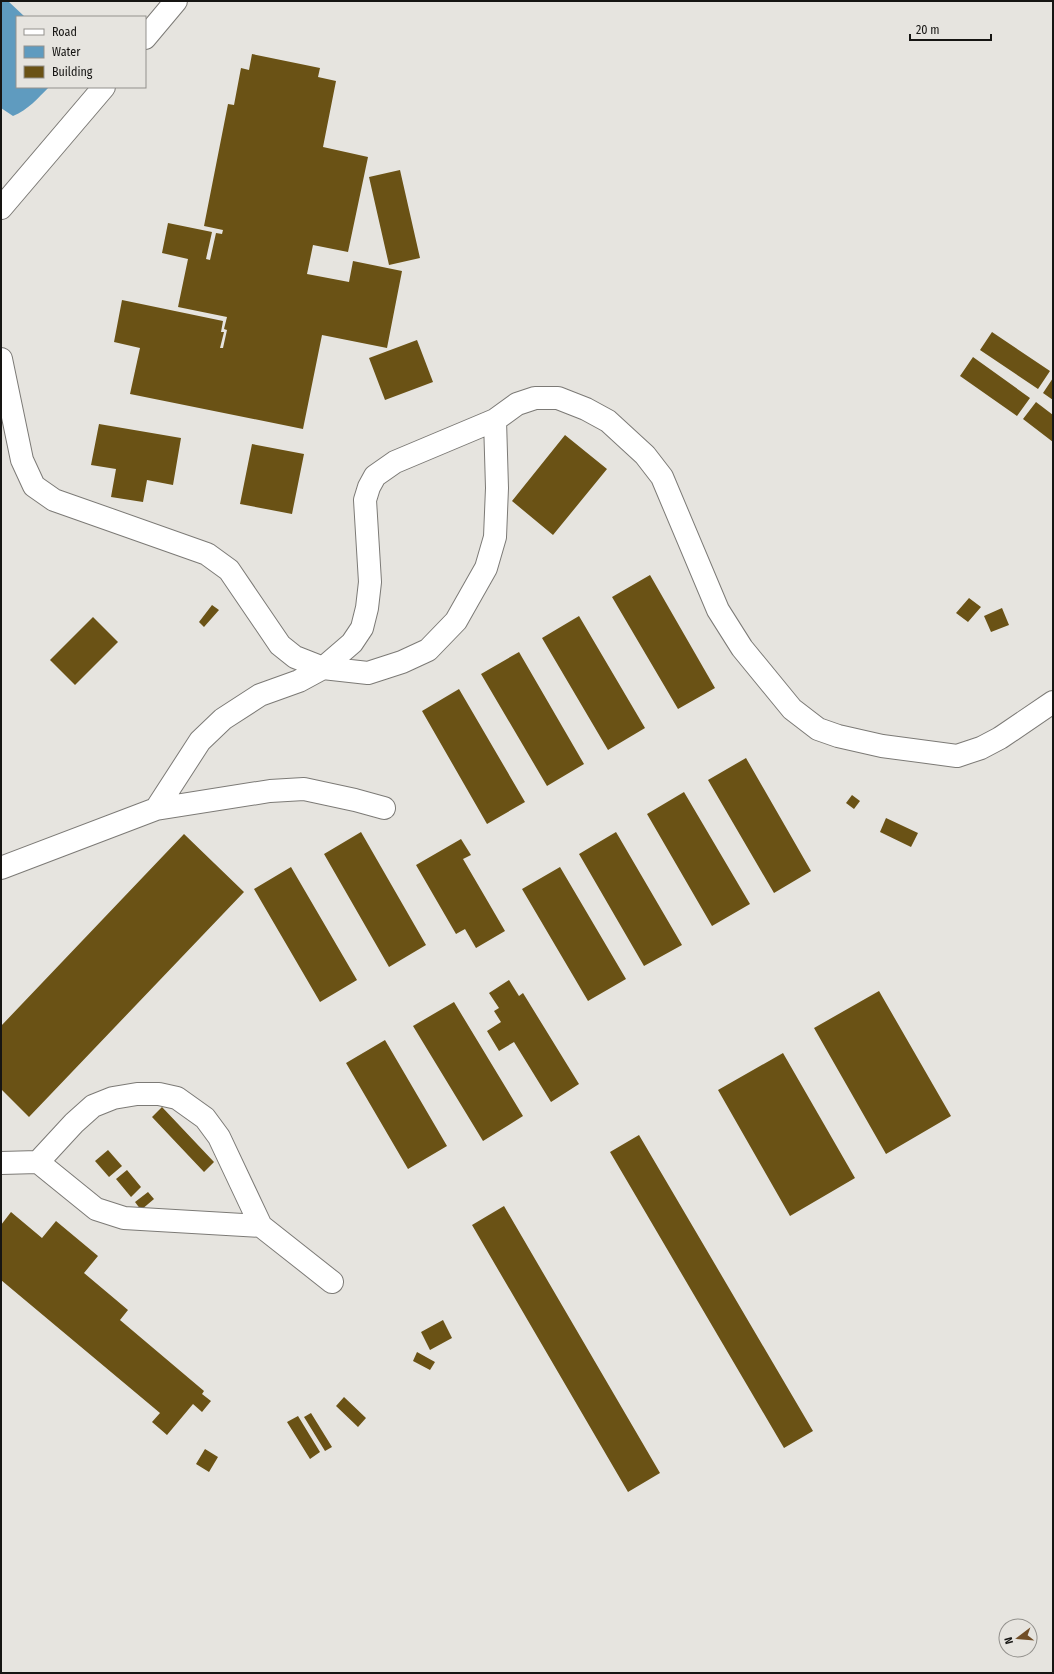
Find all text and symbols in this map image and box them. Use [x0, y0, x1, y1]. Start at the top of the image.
legend [16, 16, 146, 88]
scale bar [910, 16, 991, 42]
text: 20 m [916, 23, 940, 37]
text: Road [52, 25, 77, 39]
text: Water [52, 45, 81, 59]
text: Building [52, 65, 93, 79]
north arrow [998, 1618, 1038, 1658]
text: N [1002, 1636, 1016, 1646]

